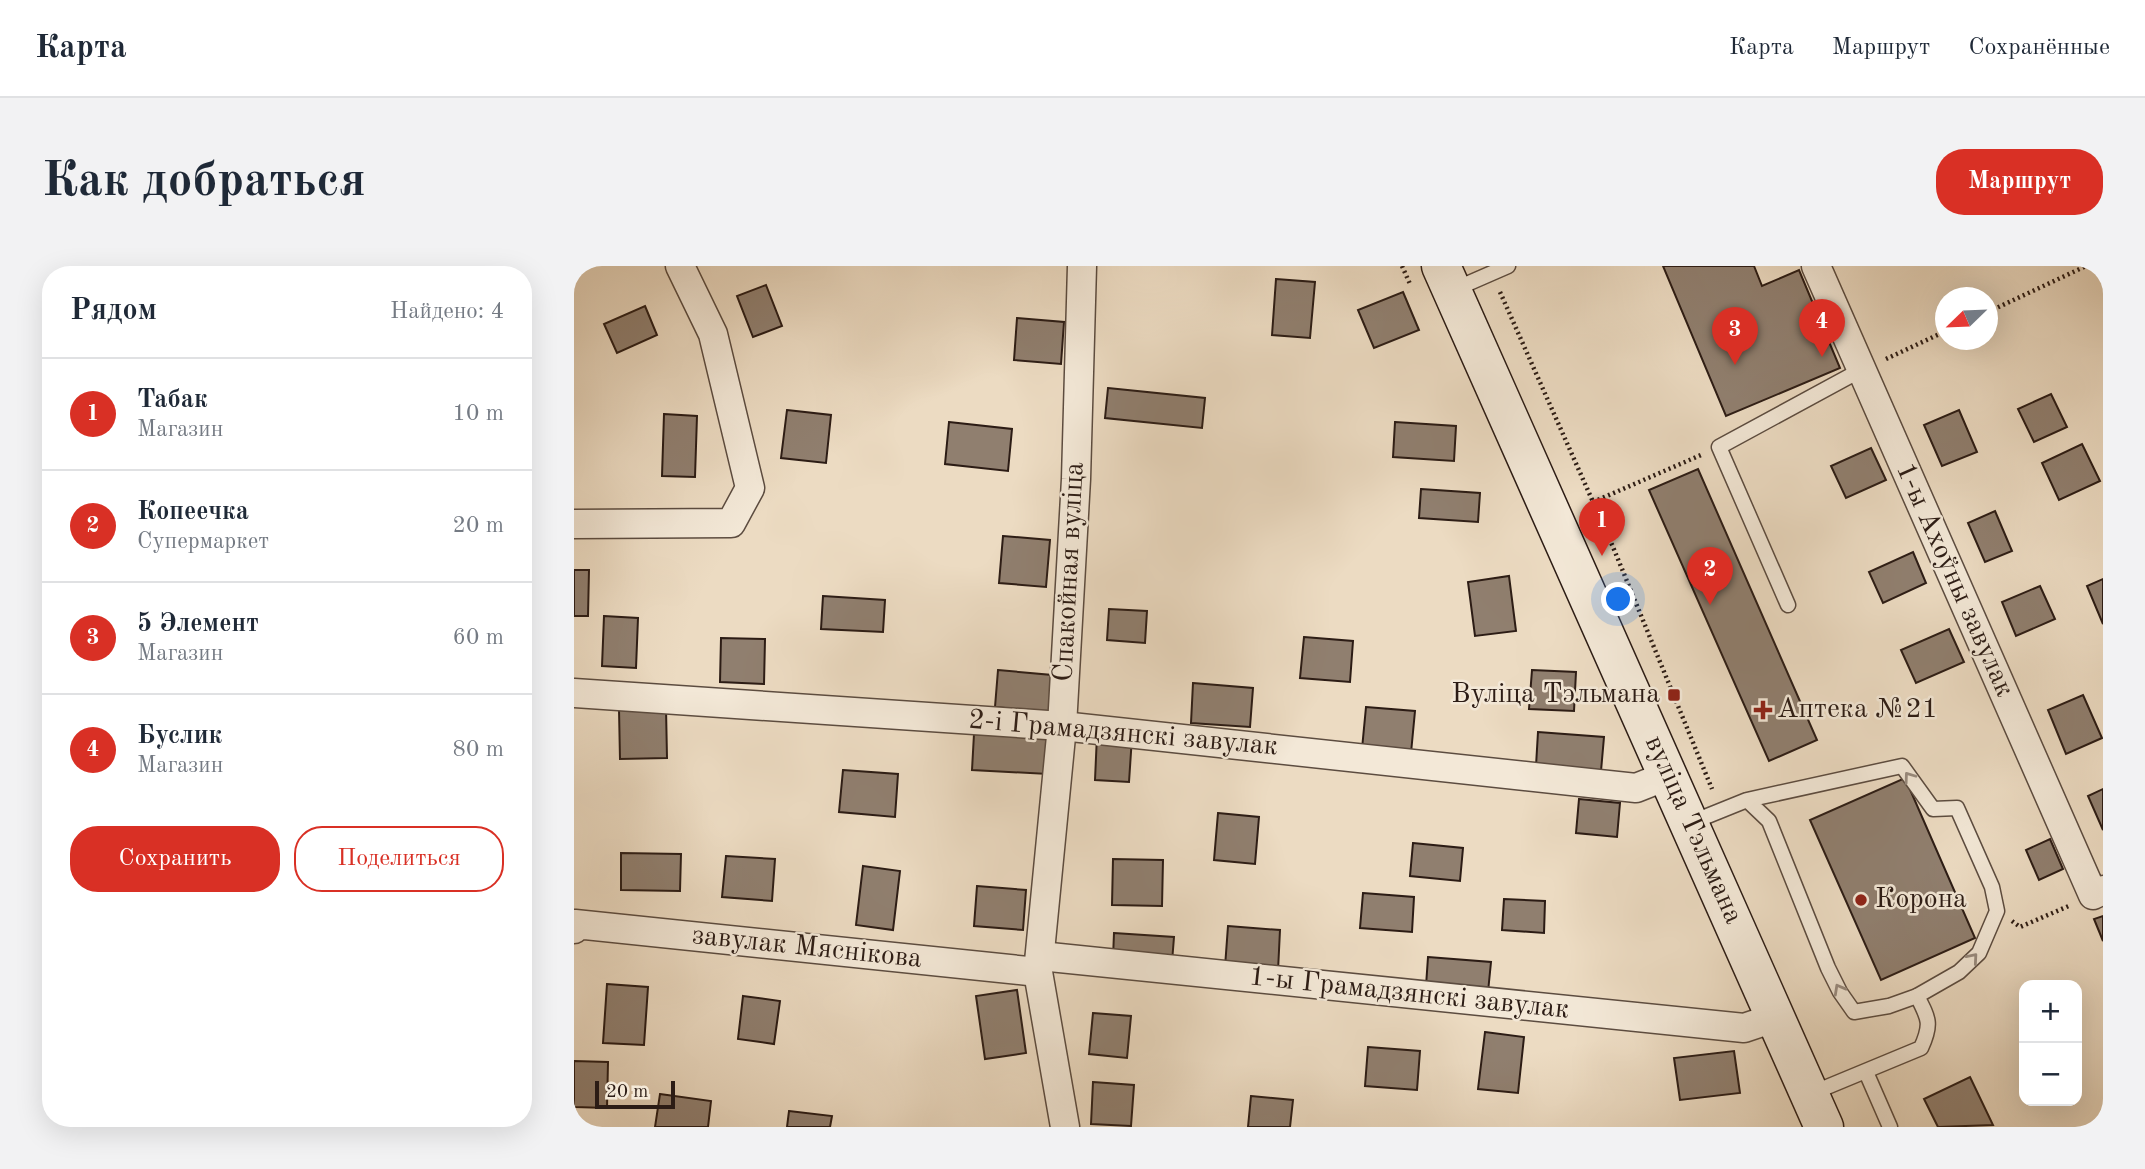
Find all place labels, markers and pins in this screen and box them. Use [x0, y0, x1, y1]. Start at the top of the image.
pin: 4 [1799, 299, 1845, 357]
pin: 3 [1712, 307, 1758, 365]
pin: 1 [1579, 498, 1625, 556]
pin: 2 [1687, 547, 1733, 605]
place label: Вуліца Тэльмана [1451, 681, 1660, 709]
marker: Вуліца Тэльмана [1666, 687, 1682, 703]
place label: Аптека №21 [1777, 696, 1938, 724]
marker: Аптека №21 [1755, 702, 1771, 718]
place label: Корона [1875, 886, 1967, 914]
marker: Корона [1853, 892, 1869, 908]

